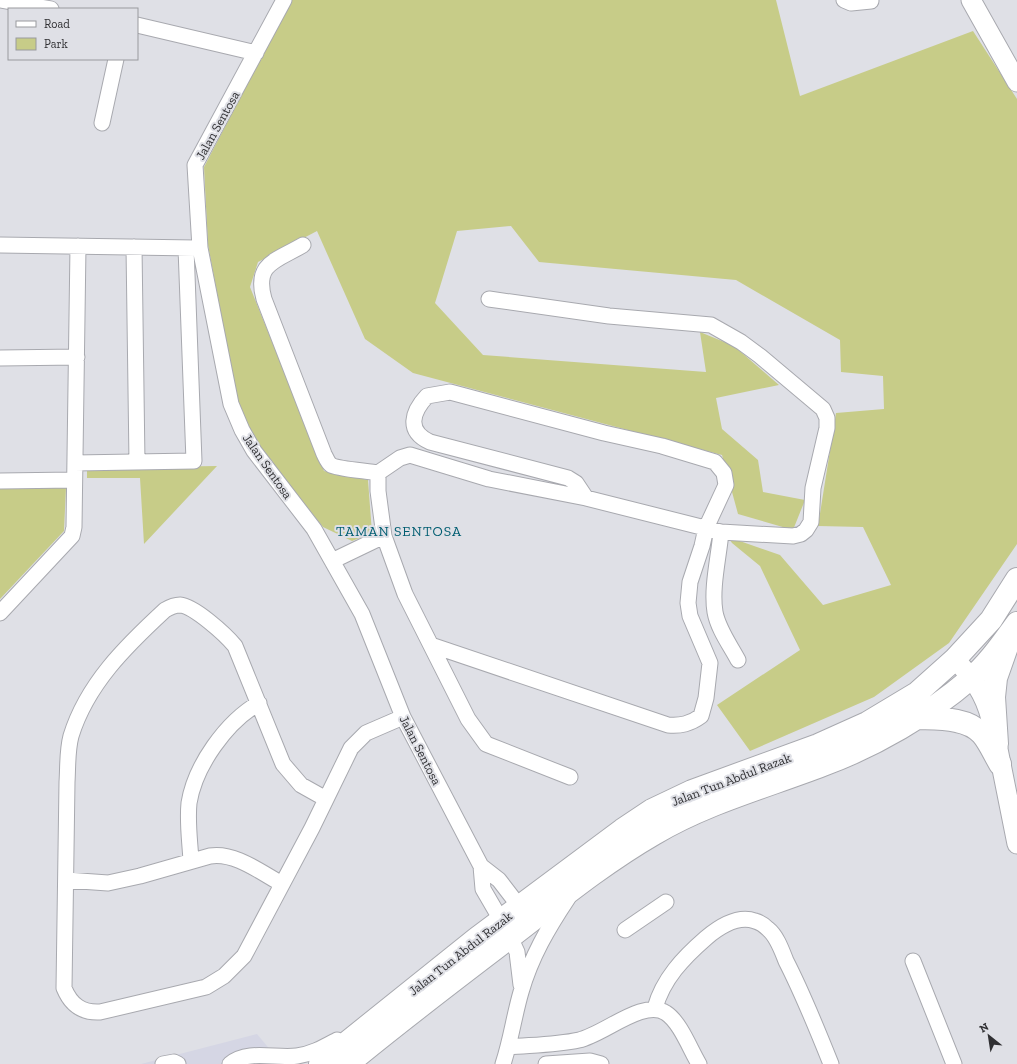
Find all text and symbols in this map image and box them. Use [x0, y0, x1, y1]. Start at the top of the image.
legend [8, 8, 138, 60]
text: Road [44, 17, 70, 31]
text: Park [44, 37, 69, 51]
street label: Jalan Sentosa [192, 88, 243, 162]
street label: Jalan Sentosa [240, 431, 296, 502]
district label: TAMAN SENTOSA [336, 523, 462, 540]
street label: Jalan Sentosa [397, 713, 445, 788]
street label: Jalan Tun Abdul Razak [669, 750, 793, 809]
street label: Jalan Tun Abdul Razak [406, 908, 515, 998]
north arrow [969, 1016, 1009, 1056]
text: N [977, 1020, 992, 1035]

